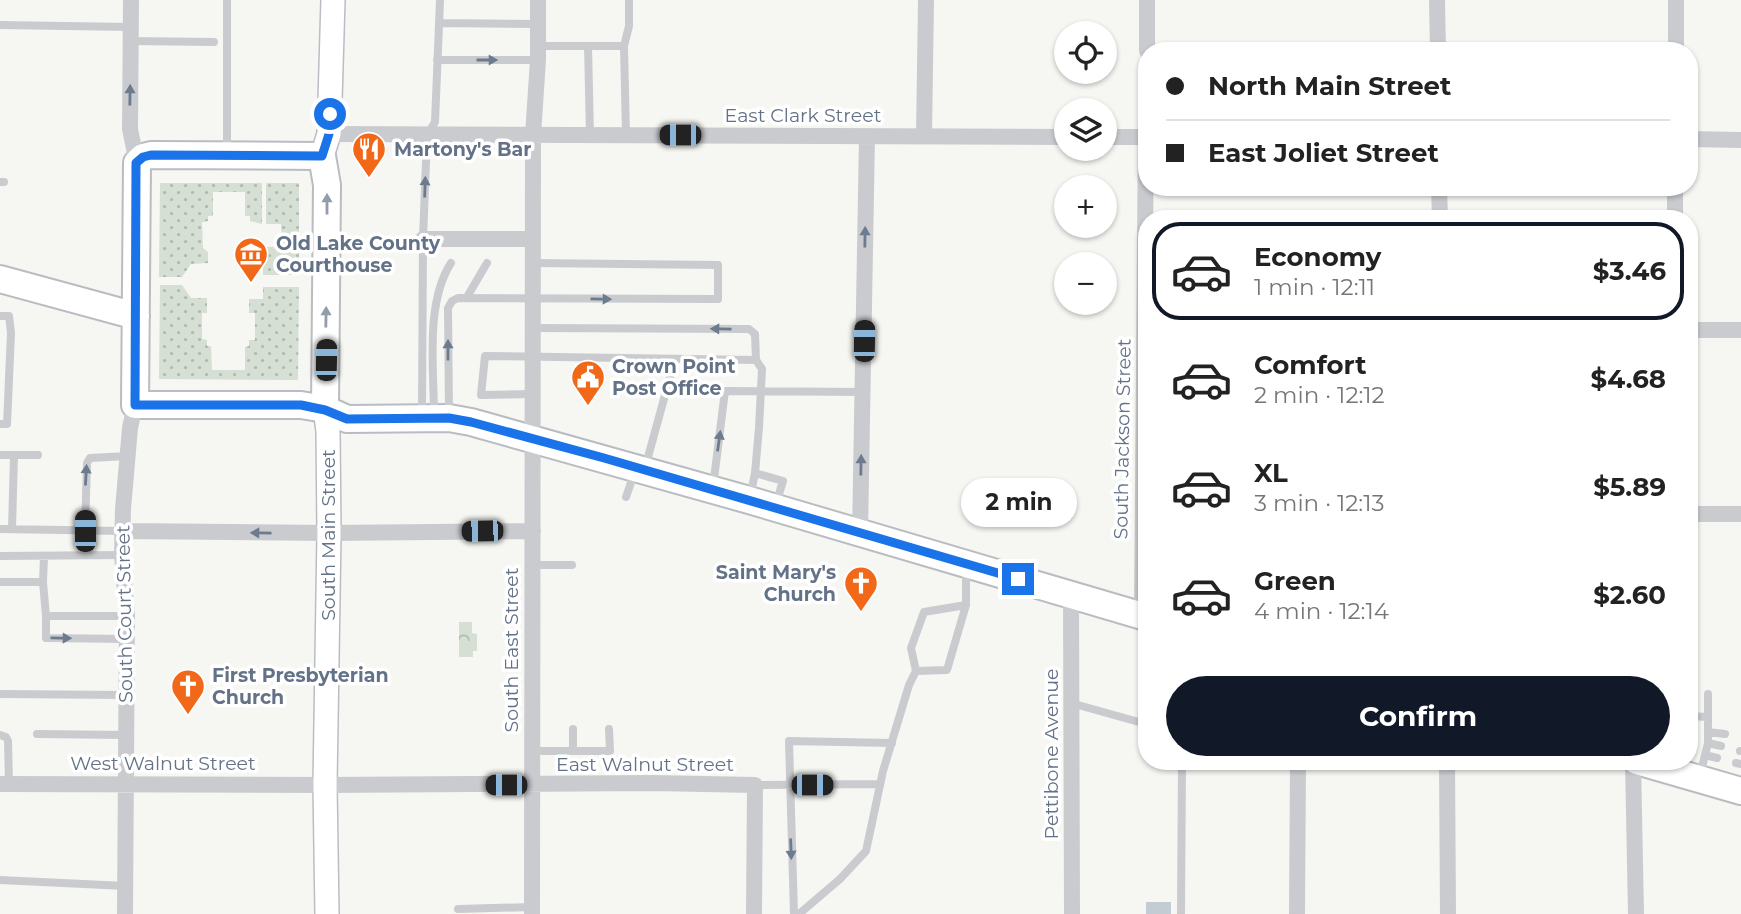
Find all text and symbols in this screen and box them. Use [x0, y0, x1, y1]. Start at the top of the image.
map controls [1054, 21, 1117, 315]
button: locate [1054, 21, 1117, 84]
one-way arrow [477, 54, 499, 66]
text: North Main Street [1208, 70, 1451, 102]
one-way arrow [125, 84, 136, 106]
route start [314, 98, 346, 130]
button: layers [1054, 98, 1117, 161]
street label: East Clark Street [725, 104, 882, 127]
car [660, 125, 702, 146]
restaurant icon: Martony's Bar [350, 130, 388, 179]
text: East Joliet Street [1208, 137, 1439, 169]
place label: Martony's Bar [394, 138, 531, 161]
button: + [1054, 175, 1117, 238]
one-way arrow [420, 176, 431, 198]
one-way arrow [321, 192, 333, 214]
one-way arrow [859, 226, 871, 248]
place label: Old Lake County Courthouse [276, 232, 441, 277]
museum icon: Old Lake County Courthouse [232, 235, 270, 284]
icon: car [1170, 240, 1233, 303]
text: Economy [1254, 241, 1381, 273]
button: − [1054, 252, 1117, 315]
text: $3.46 [1593, 255, 1666, 287]
text: 1 min · 12:11 [1254, 273, 1375, 301]
one-way arrow [590, 293, 612, 305]
one-way arrow [321, 305, 332, 327]
car [854, 320, 875, 362]
one-way arrow [709, 323, 731, 335]
street label: South Jackson Street [1109, 338, 1136, 540]
car [316, 339, 337, 381]
one-way arrow [442, 339, 454, 361]
icon: car [1170, 348, 1233, 411]
text: Comfort [1254, 349, 1366, 381]
place label: Crown Point Post Office [612, 355, 736, 400]
public building icon: Crown Point Post Office [569, 358, 607, 407]
text: $4.68 [1591, 363, 1666, 395]
text: 2 min · 12:12 [1254, 381, 1385, 409]
one-way arrow [713, 429, 724, 451]
street label: South Main Street [317, 449, 340, 621]
one-way arrow [855, 454, 867, 476]
icon: car [1170, 456, 1233, 519]
text: XL [1254, 457, 1288, 489]
one-way arrow [81, 464, 92, 486]
text: $5.89 [1593, 471, 1666, 503]
callout: 2 min [960, 477, 1076, 526]
text: 2 min [985, 488, 1053, 516]
text: 3 min · 12:13 [1254, 489, 1385, 517]
car [75, 510, 96, 552]
car [461, 520, 504, 542]
street label: South Court Street [111, 525, 138, 703]
one-way arrow [249, 527, 271, 539]
place label: Saint Mary's Church [716, 561, 836, 606]
route end [1002, 563, 1034, 595]
church icon: Saint Mary's Church [842, 564, 880, 613]
icon: car [1170, 564, 1233, 627]
text: Green [1254, 565, 1336, 597]
street label: South East Street [500, 567, 523, 733]
text: $2.60 [1593, 579, 1666, 611]
text: 4 min · 12:14 [1254, 597, 1389, 625]
one-way arrow [50, 632, 72, 644]
place label: First Presbyterian Church [212, 664, 389, 709]
church icon: First Presbyterian Church [169, 667, 207, 716]
street label: Pettibone Avenue [1040, 669, 1063, 839]
button: Confirm [1166, 676, 1670, 756]
street label: West Walnut Street [70, 752, 256, 775]
street label: East Walnut Street [556, 753, 734, 776]
car [486, 775, 528, 796]
car [792, 775, 834, 796]
one-way arrow [786, 839, 797, 861]

